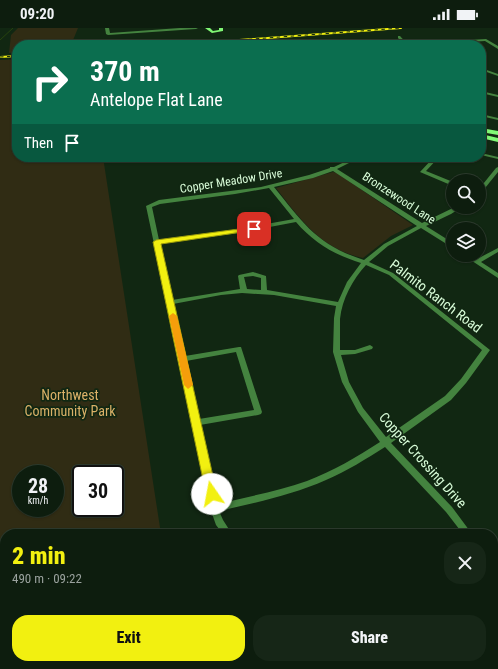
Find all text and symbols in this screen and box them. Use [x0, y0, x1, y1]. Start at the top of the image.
text: 09:20 [20, 5, 54, 23]
text: 370 m [90, 55, 160, 88]
icon: right [24, 56, 76, 108]
text: Antelope Flat Lane [90, 89, 223, 110]
icon: arrive [61, 132, 83, 154]
text: Then [24, 134, 53, 152]
street label: Copper Meadow Drive [179, 166, 284, 196]
street label: Bronzewood Lane [360, 169, 438, 227]
map controls [446, 174, 486, 262]
button: search [446, 174, 486, 214]
pin [237, 212, 271, 246]
icon: arrive [243, 218, 265, 240]
button: layers [446, 222, 486, 262]
street label: Palmito Ranch Road [387, 256, 485, 336]
park label: Northwest Community Park [25, 387, 116, 419]
street label: Copper Crossing Drive [376, 409, 470, 511]
speed limit sign: 30 [72, 465, 124, 517]
position arrow [191, 473, 233, 515]
text: 28 [28, 474, 48, 498]
text: km/h [28, 495, 48, 506]
text: 2 min [12, 542, 66, 570]
button: close [444, 542, 486, 584]
text: 490 m · 09:22 [12, 571, 82, 586]
button: Exit [12, 615, 245, 661]
button: Share [253, 615, 486, 661]

